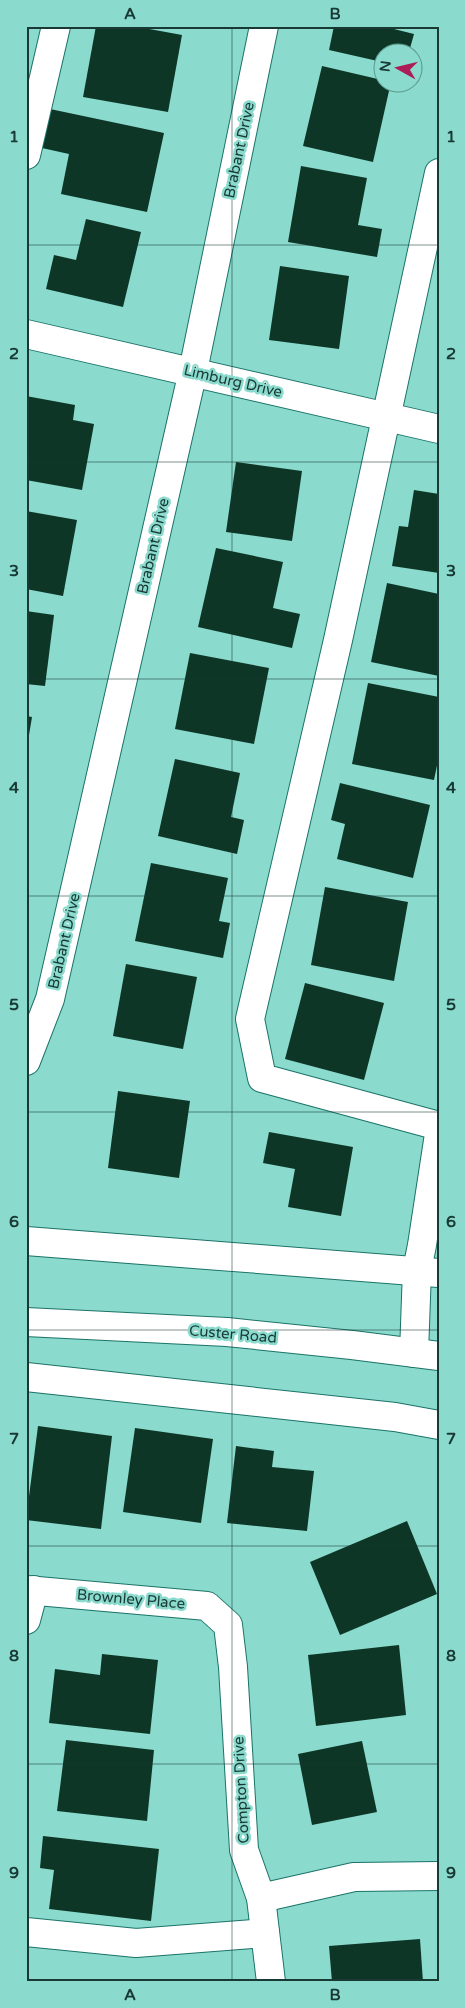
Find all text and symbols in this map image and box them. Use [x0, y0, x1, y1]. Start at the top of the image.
text: A [124, 4, 136, 24]
text: B [329, 4, 341, 24]
north arrow [372, 42, 422, 92]
text: N [376, 60, 395, 73]
street label: Brabant Drive [220, 100, 258, 200]
text: 1 [9, 127, 19, 147]
text: 1 [446, 127, 456, 147]
text: 2 [9, 344, 19, 364]
text: 2 [446, 344, 456, 364]
street label: Limburg Drive [182, 361, 284, 401]
street label: Brabant Drive [133, 496, 173, 596]
text: 3 [9, 561, 19, 581]
text: 3 [446, 561, 456, 581]
text: 4 [9, 778, 19, 798]
text: 4 [446, 778, 456, 798]
street label: Brabant Drive [44, 891, 84, 991]
text: 5 [9, 995, 19, 1015]
text: 5 [446, 995, 456, 1015]
text: 6 [9, 1212, 19, 1232]
text: 6 [446, 1212, 456, 1232]
street label: Custer Road [188, 1321, 278, 1347]
text: 7 [9, 1429, 19, 1449]
text: 7 [446, 1429, 456, 1449]
street label: Brownley Place [76, 1585, 186, 1613]
text: 8 [9, 1646, 19, 1666]
text: 8 [446, 1646, 456, 1666]
street label: Compton Drive [229, 1736, 253, 1844]
text: 9 [9, 1863, 19, 1883]
text: 9 [446, 1863, 456, 1883]
text: A [124, 1985, 136, 2005]
text: B [329, 1985, 341, 2005]

